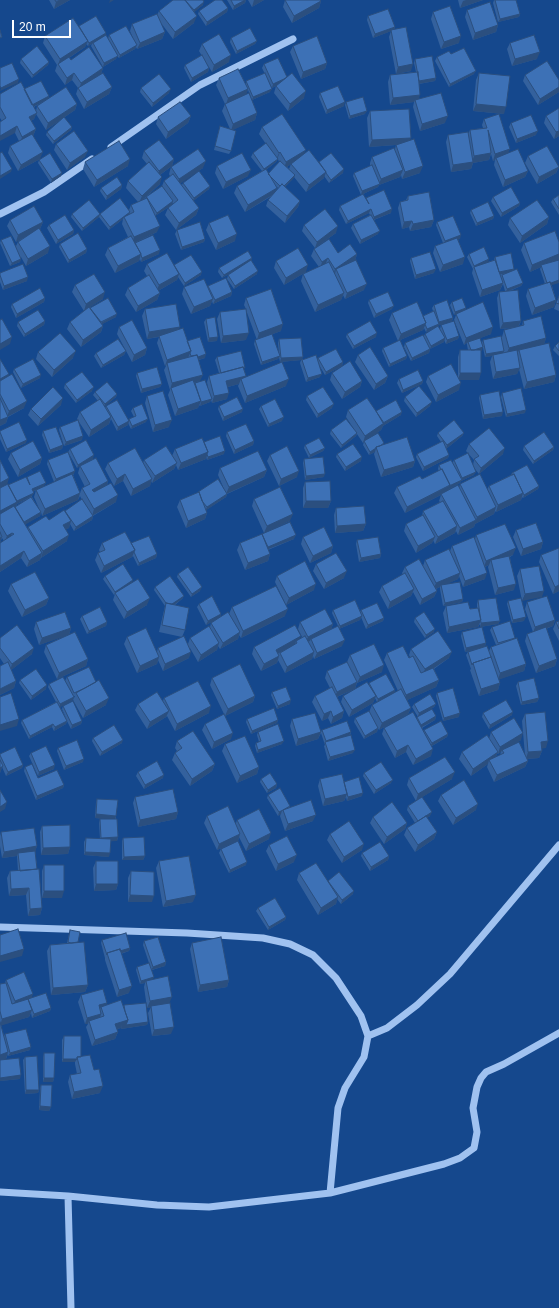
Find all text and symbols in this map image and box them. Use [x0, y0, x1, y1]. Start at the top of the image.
scale bar [14, 12, 73, 38]
text: 20 m [19, 20, 46, 34]

